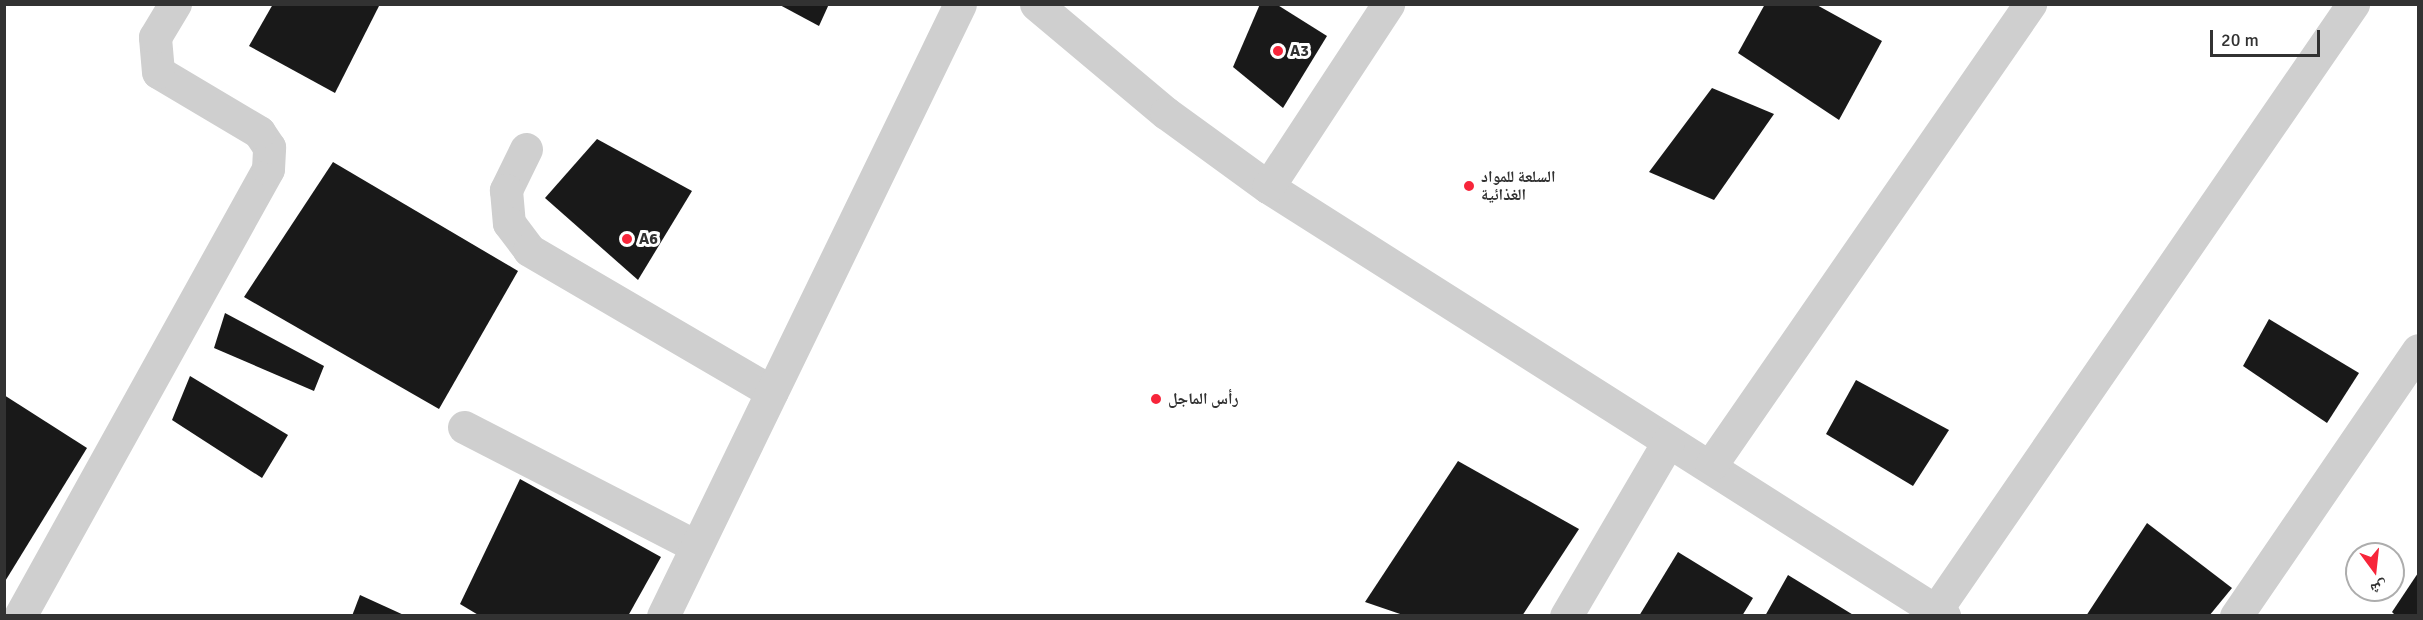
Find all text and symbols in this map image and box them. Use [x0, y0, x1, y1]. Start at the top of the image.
scale bar [2213, 18, 2322, 56]
text: 20 m [2221, 29, 2259, 51]
place label: A3 [1290, 41, 1309, 61]
marker: A3 [1271, 44, 1285, 58]
place label: السلعة للمواد الغذائية [1481, 167, 1556, 205]
marker: السلعة للمواد الغذائية [1462, 179, 1476, 193]
place label: A6 [639, 229, 658, 249]
marker: A6 [620, 232, 634, 246]
place label: رأس الماجل [1168, 389, 1239, 409]
marker: رأس الماجل [1149, 392, 1163, 406]
north arrow [2345, 542, 2405, 602]
text: ش [2368, 576, 2390, 599]

